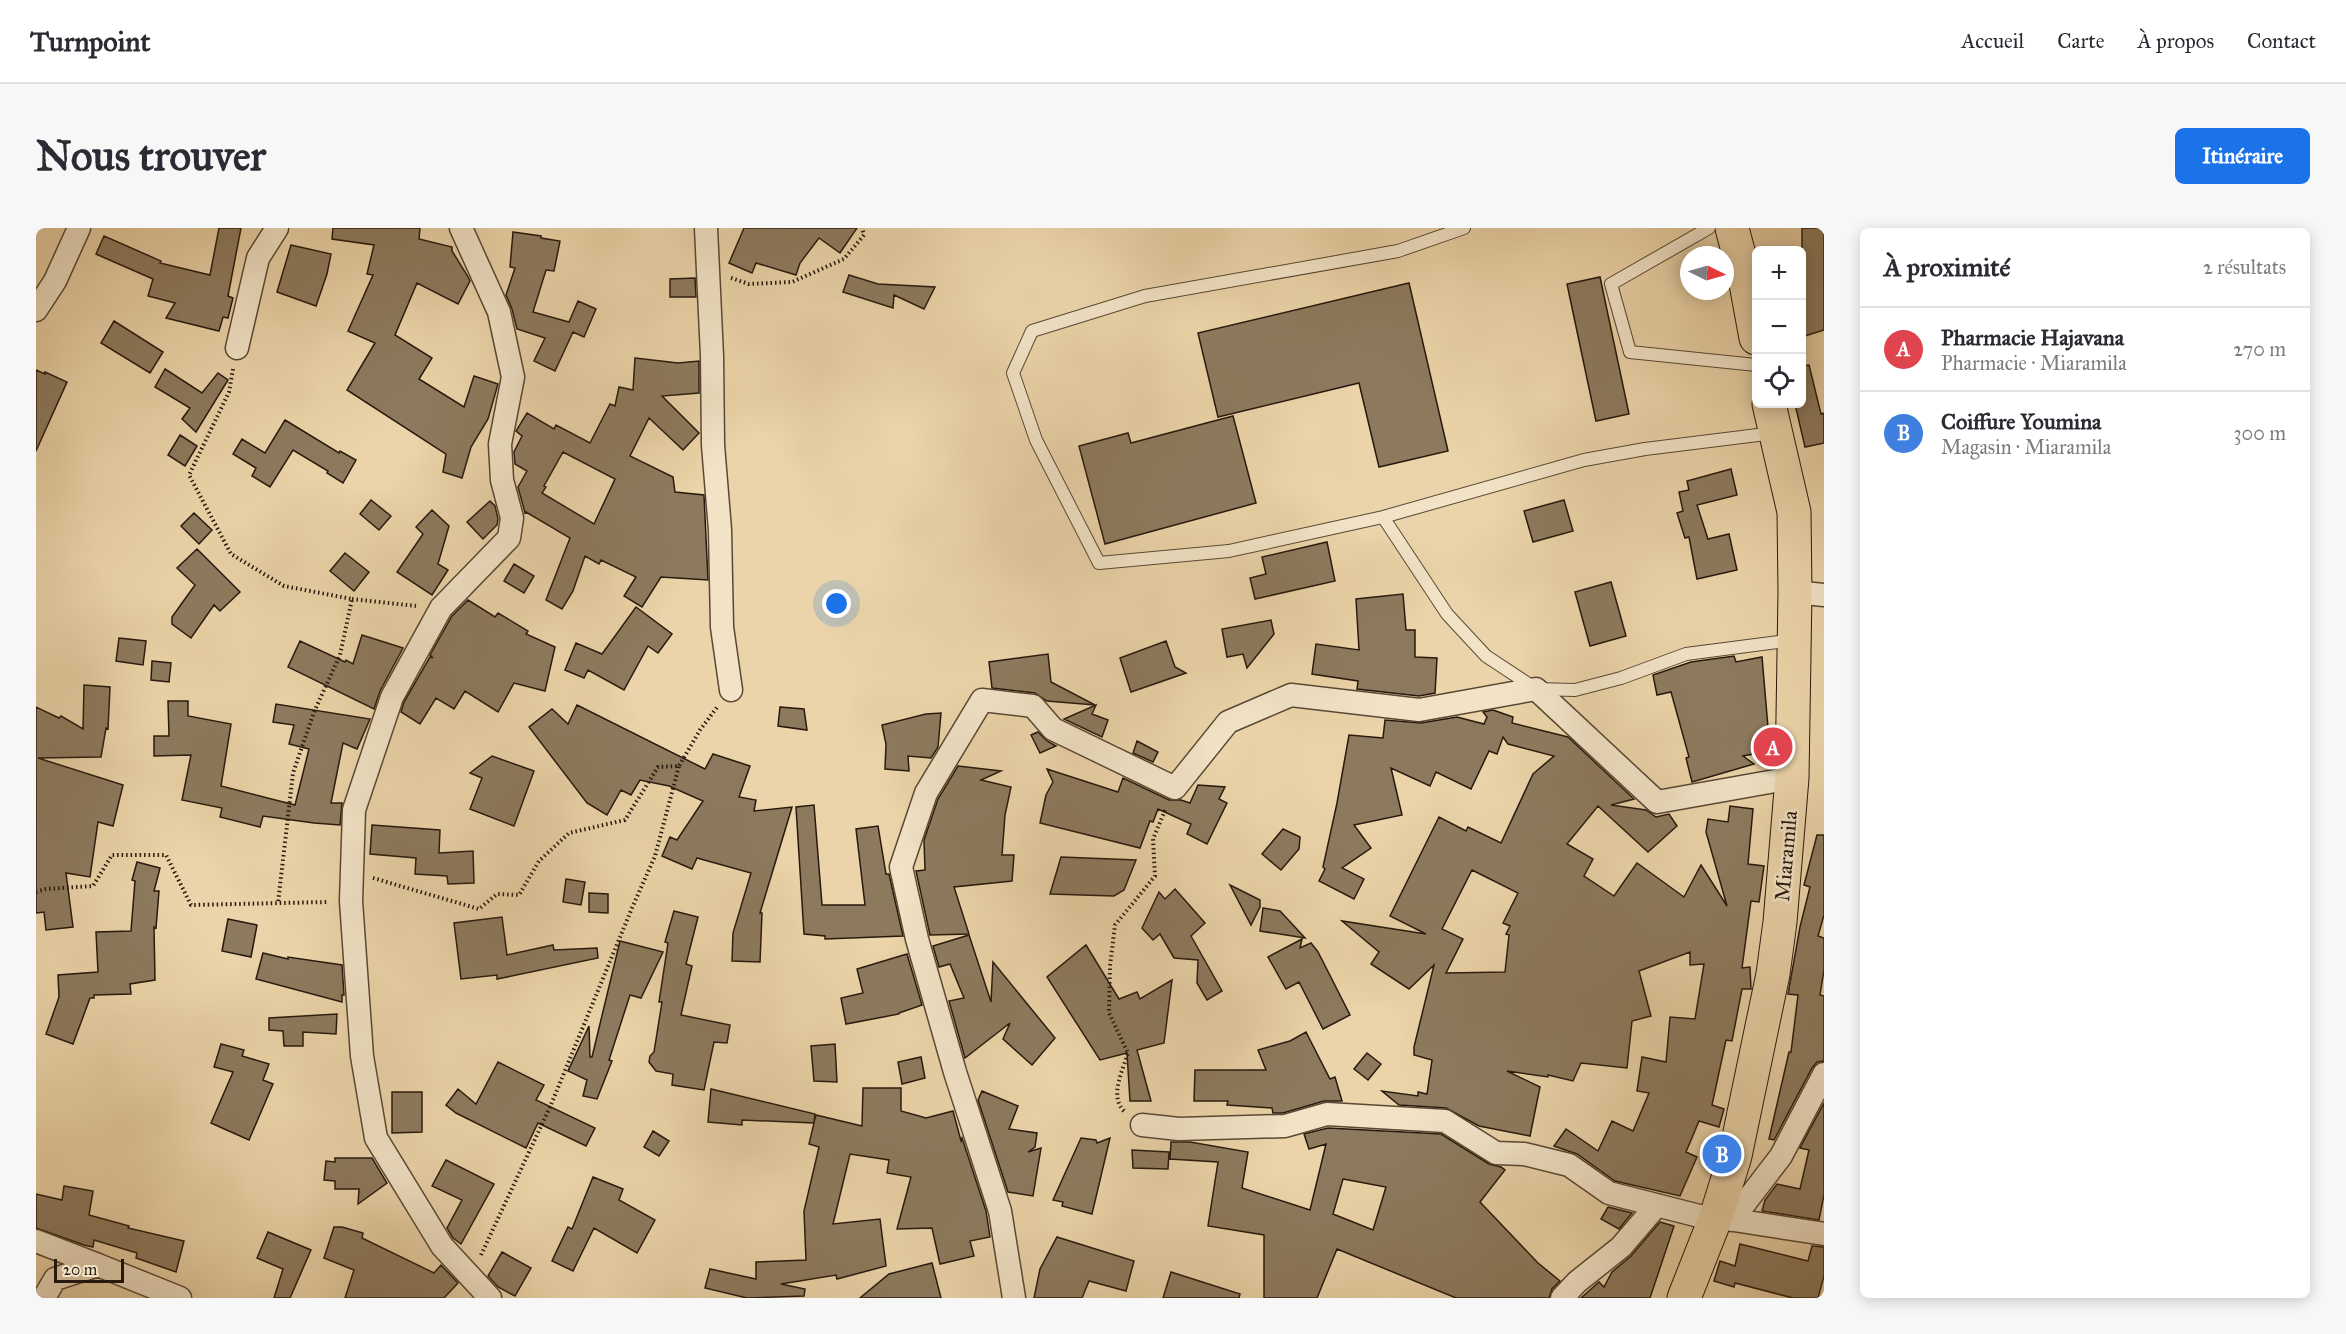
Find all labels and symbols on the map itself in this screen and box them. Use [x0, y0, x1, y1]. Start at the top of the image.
north arrow [1680, 246, 1734, 300]
your location [822, 589, 851, 618]
pin: A [1754, 724, 1792, 770]
street label: Miaramila [1769, 809, 1803, 902]
pin: B [1702, 1132, 1742, 1176]
scale bar [54, 1256, 124, 1284]

